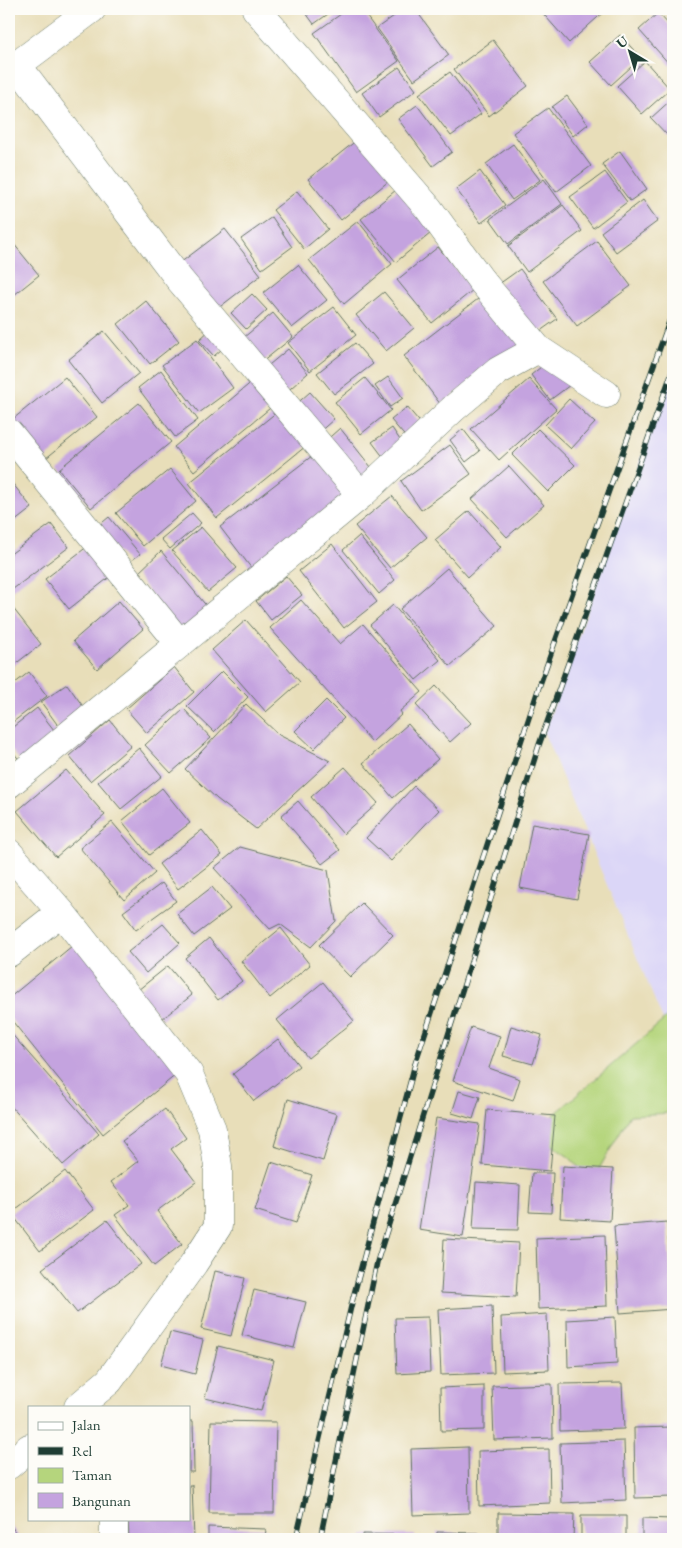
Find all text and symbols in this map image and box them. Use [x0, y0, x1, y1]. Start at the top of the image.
north arrow [604, 28, 654, 78]
text: U [612, 31, 632, 52]
legend [28, 1406, 190, 1520]
text: Jalan [70, 1415, 101, 1434]
text: Rel [72, 1441, 93, 1460]
text: Taman [72, 1465, 112, 1484]
text: Bangunan [72, 1491, 131, 1510]

